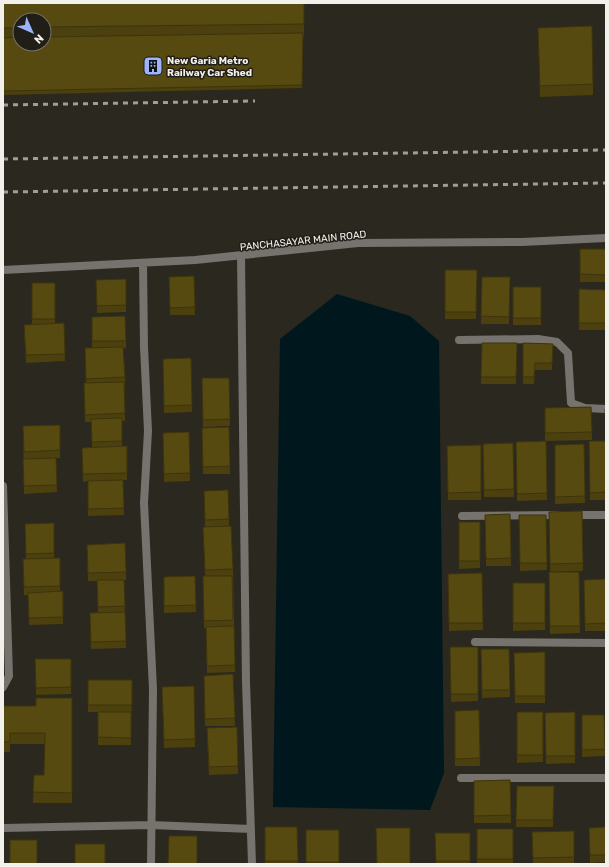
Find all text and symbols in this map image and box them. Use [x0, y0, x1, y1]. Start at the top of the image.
north arrow [12, 12, 52, 52]
text: N [31, 31, 46, 46]
building icon: New Garia Metro Railway Car Shed [142, 55, 164, 77]
place label: New Garia Metro Railway Car Shed [167, 55, 252, 79]
street label: PANCHASAYAR MAIN ROAD [239, 228, 367, 254]

